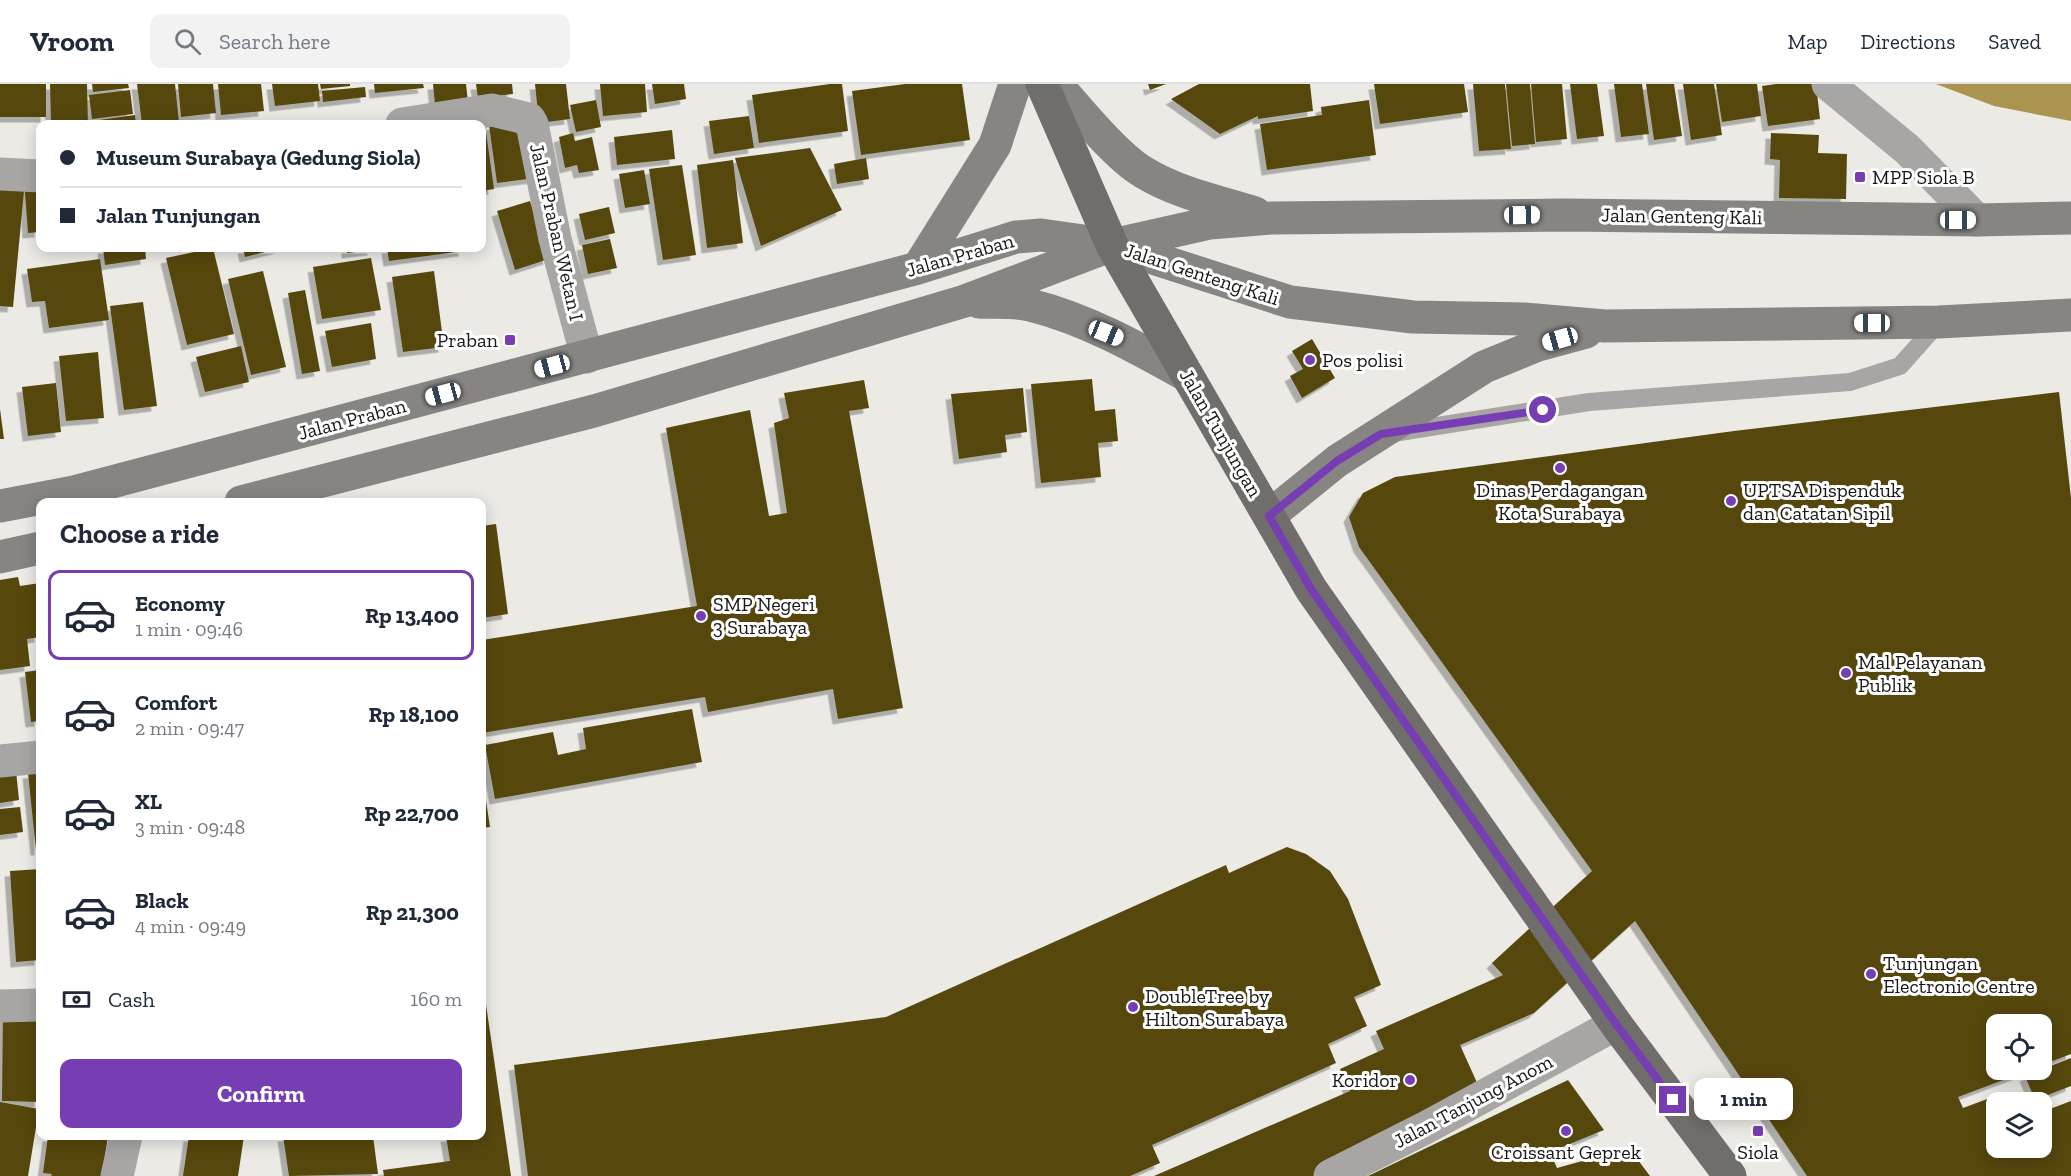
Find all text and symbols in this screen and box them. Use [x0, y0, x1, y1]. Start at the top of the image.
search box [150, 14, 570, 68]
text: Vroom [30, 25, 114, 58]
icon: search [171, 25, 204, 58]
text: Search here [219, 28, 330, 55]
text: Map [1788, 29, 1828, 54]
text: Directions [1861, 29, 1955, 54]
text: Saved [1988, 29, 2041, 54]
street label: Jalan Praban Wetan I [525, 141, 589, 323]
text: Museum Surabaya (Gedung Siola) [96, 144, 420, 171]
place label: MPP Siola B [1872, 165, 1975, 189]
marker: MPP Siola B [1853, 170, 1867, 184]
text: Jalan Tunjungan [96, 202, 260, 229]
street label: Jalan Genteng Kali [1601, 203, 1763, 229]
car [1504, 206, 1540, 224]
car [1940, 211, 1976, 229]
street label: Jalan Praban [904, 228, 1017, 282]
street label: Jalan Genteng Kali [1122, 238, 1283, 310]
car [1854, 314, 1890, 332]
car [1086, 318, 1126, 348]
car [1540, 325, 1580, 353]
place label: Praban [437, 328, 499, 352]
marker: Praban [503, 333, 517, 347]
place label: Pos polisi [1322, 348, 1404, 372]
car [532, 353, 572, 379]
marker: Pos polisi [1303, 353, 1317, 367]
street label: Jalan Tunjungan [1175, 365, 1268, 502]
car [423, 381, 463, 407]
street label: Jalan Praban [295, 393, 409, 445]
route start [1529, 396, 1556, 423]
marker: Dinas Perdagangan Kota Surabaya [1553, 461, 1567, 475]
place label: Dinas Perdagangan Kota Surabaya [1476, 478, 1644, 525]
place label: UPTSA Dispenduk dan Catatan Sipil [1743, 478, 1902, 525]
marker: UPTSA Dispenduk dan Catatan Sipil [1724, 494, 1738, 508]
text: Choose a ride [60, 518, 219, 550]
icon: car [63, 588, 117, 642]
text: Economy [135, 590, 225, 617]
place label: SMP Negeri 3 Surabaya [713, 592, 815, 639]
text: Rp 13,400 [365, 602, 459, 629]
marker: SMP Negeri 3 Surabaya [694, 609, 708, 623]
text: 1 min · 09:46 [135, 617, 243, 641]
place label: Mal Pelayanan Publik [1858, 650, 1983, 697]
marker: Mal Pelayanan Publik [1839, 666, 1853, 680]
icon: car [63, 687, 117, 741]
text: Comfort [135, 689, 217, 716]
text: Rp 18,100 [368, 701, 459, 728]
text: 2 min · 09:47 [135, 716, 244, 740]
icon: car [63, 786, 117, 840]
text: XL [135, 788, 162, 815]
text: Rp 22,700 [364, 800, 459, 827]
text: 3 min · 09:48 [135, 815, 245, 839]
icon: car [63, 885, 117, 939]
text: Black [135, 887, 189, 914]
text: Rp 21,300 [366, 899, 459, 926]
text: 4 min · 09:49 [135, 914, 246, 938]
place label: Tunjungan Electronic Centre [1883, 951, 2035, 998]
marker: Tunjungan Electronic Centre [1864, 967, 1878, 981]
icon: cash [60, 983, 93, 1016]
place label: DoubleTree by Hilton Surabaya [1145, 984, 1285, 1031]
text: Cash [108, 986, 155, 1013]
text: 160 m [410, 987, 462, 1011]
marker: DoubleTree by Hilton Surabaya [1126, 1000, 1140, 1014]
map controls [1986, 1014, 2052, 1158]
button: locate [1986, 1014, 2052, 1080]
street label: Jalan Tanjung Anom [1390, 1049, 1557, 1153]
button: Confirm [60, 1059, 462, 1128]
place label: Koridor [1332, 1068, 1398, 1092]
marker: Koridor [1403, 1073, 1417, 1087]
callout: 1 min [1694, 1079, 1793, 1121]
route end [1659, 1086, 1686, 1113]
text: 1 min [1720, 1087, 1767, 1111]
button: layers [1986, 1092, 2052, 1158]
marker: Croissant Geprek [1559, 1124, 1573, 1138]
marker: Siola [1751, 1124, 1765, 1138]
place label: Croissant Geprek [1491, 1140, 1642, 1164]
place label: Siola [1737, 1140, 1779, 1164]

